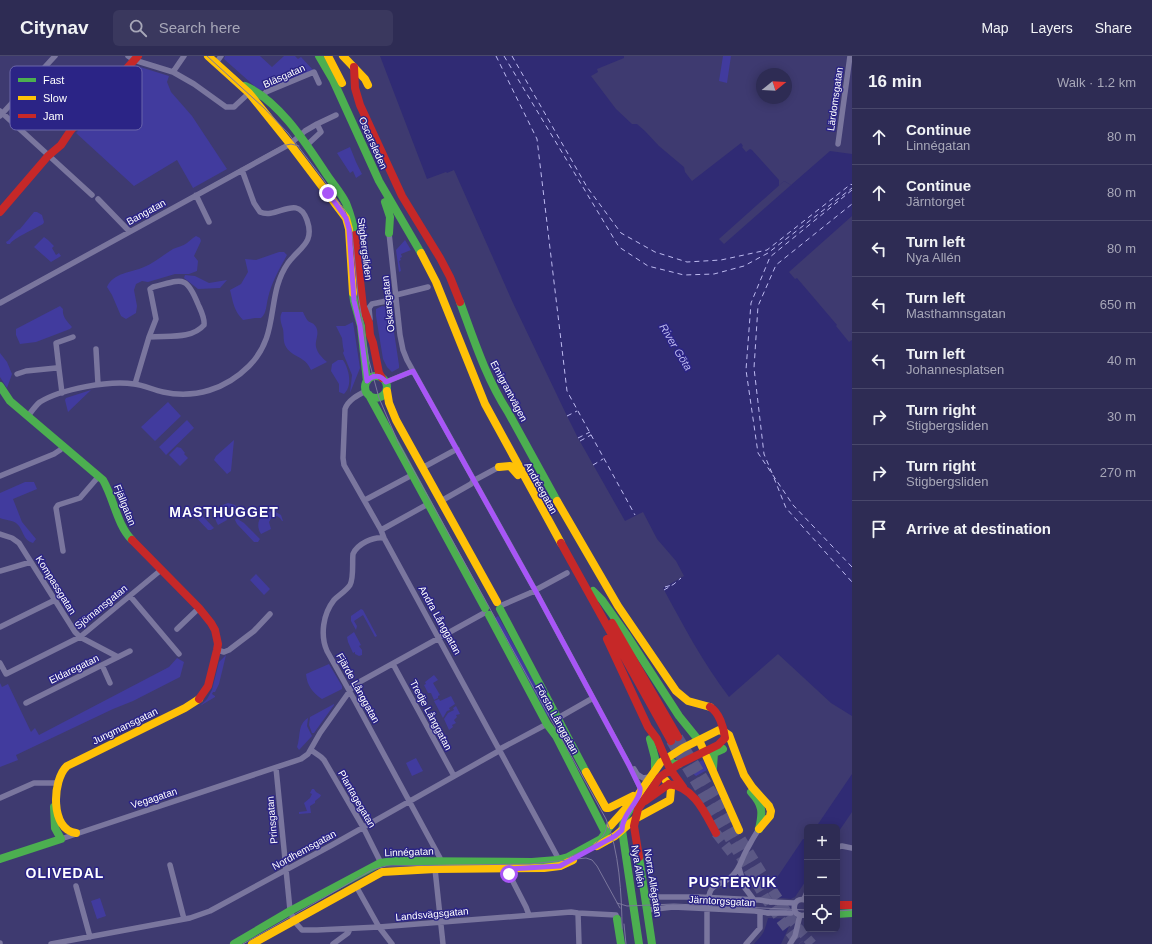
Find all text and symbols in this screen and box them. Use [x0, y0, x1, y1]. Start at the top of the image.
search box [113, 10, 393, 46]
text: Citynav [20, 17, 89, 38]
icon: search [127, 17, 149, 39]
text: Search here [159, 19, 240, 36]
text: Map [981, 20, 1009, 36]
text: Layers [1031, 20, 1073, 36]
text: Share [1095, 20, 1132, 36]
street label: Bläsgatan [261, 62, 307, 90]
legend [10, 66, 142, 130]
street label: Lärdomsgatan [825, 67, 845, 131]
north arrow [756, 68, 792, 104]
text: 16 min [868, 72, 922, 91]
text: Fast [43, 74, 64, 86]
text: Walk · 1.2 km [1057, 75, 1136, 90]
text: Slow [43, 92, 67, 104]
text: Jam [43, 110, 64, 122]
street label: Oscarsleden [357, 115, 389, 171]
text: Continue [906, 121, 971, 138]
icon: ahead [868, 126, 890, 148]
text: 80 m [1107, 129, 1136, 144]
text: Linnégatan [906, 138, 970, 153]
text: Continue [906, 177, 971, 194]
icon: ahead [868, 182, 890, 204]
route end [319, 184, 337, 202]
text: 80 m [1107, 185, 1136, 200]
text: Järntorget [906, 194, 965, 209]
street label: Bangatan [125, 197, 167, 227]
street label: Stigbergsliden [356, 217, 374, 281]
text: Turn left [906, 233, 965, 250]
icon: left [868, 238, 890, 260]
text: 80 m [1107, 241, 1136, 256]
text: Nya Allén [906, 250, 961, 265]
street label: Oskarsgatan [380, 275, 396, 333]
text: Turn left [906, 289, 965, 306]
icon: left [868, 294, 890, 316]
text: 650 m [1100, 297, 1136, 312]
text: Masthamnsgatan [906, 306, 1006, 321]
water label: River Göta [657, 321, 695, 373]
text: Turn left [906, 345, 965, 362]
icon: left [868, 350, 890, 372]
text: 40 m [1107, 353, 1136, 368]
street label: Emigrantvägen [488, 359, 530, 423]
text: Johannesplatsen [906, 362, 1004, 377]
text: Turn right [906, 401, 976, 418]
icon: right [868, 406, 890, 428]
text: 30 m [1107, 409, 1136, 424]
text: Stigbergsliden [906, 418, 988, 433]
text: Turn right [906, 457, 976, 474]
street label: Andréegatan [522, 460, 560, 516]
icon: right [868, 462, 890, 484]
text: 270 m [1100, 465, 1136, 480]
text: Stigbergsliden [906, 474, 988, 489]
street label: Fjällgatan [112, 483, 138, 527]
district label: MASTHUGGET [169, 504, 279, 520]
icon: arrive [868, 518, 890, 540]
text: Arrive at destination [906, 520, 1051, 537]
street label: Kompassgatan [34, 554, 78, 616]
street label: Sjömansgatan [73, 583, 129, 631]
street label: Andra Långgatan [417, 584, 463, 656]
street label: Fjärde Långgatan [334, 651, 382, 725]
street label: Eldaregatan [47, 652, 101, 686]
street label: Tredje Långgatan [408, 678, 454, 752]
street label: Första Långgatan [533, 682, 581, 756]
street label: Jungmansgatan [91, 705, 159, 747]
street label: Plantagegatan [336, 768, 378, 830]
street label: Vegagatan [130, 785, 178, 811]
street label: Prinsgatan [264, 796, 280, 844]
map controls [804, 824, 840, 932]
button: + [804, 824, 840, 860]
street label: Nordhemsgatan [270, 828, 338, 872]
street label: Nya Allén [629, 844, 647, 888]
street label: Linnégatan [384, 846, 434, 858]
street label: Norra Allégatan [642, 848, 664, 918]
button: − [804, 860, 840, 896]
district label: OLIVEDAL [26, 865, 104, 881]
route start [500, 865, 518, 883]
district label: PUSTERVIK [689, 874, 777, 890]
street label: Järntorgsgatan [688, 894, 756, 908]
button: locate [804, 896, 840, 932]
street label: Landsvägsgatan [395, 905, 469, 923]

